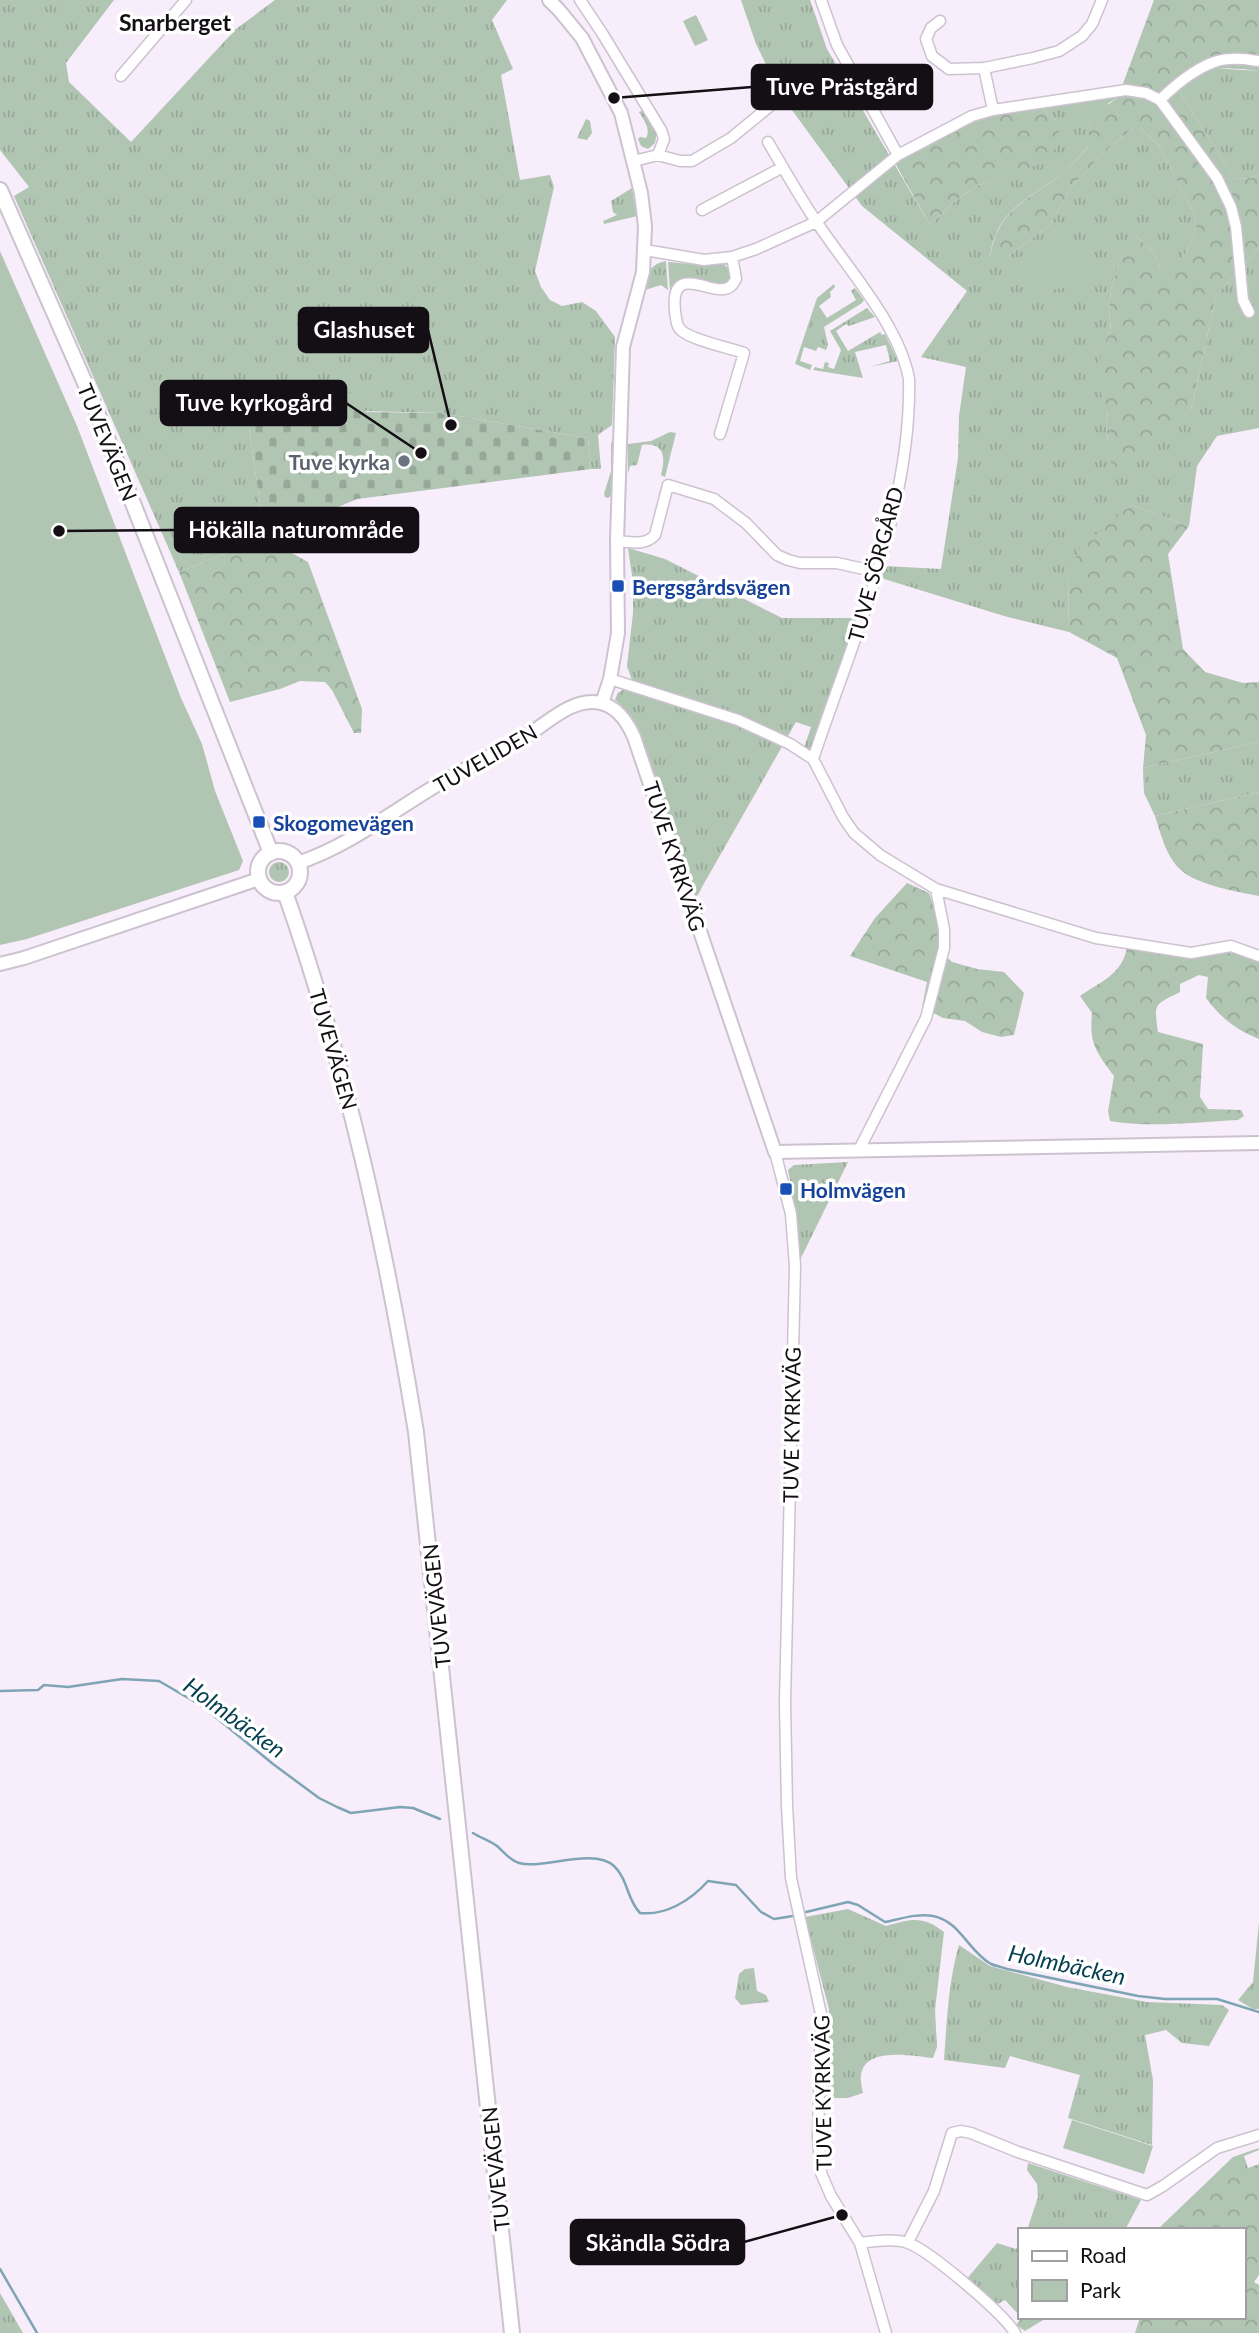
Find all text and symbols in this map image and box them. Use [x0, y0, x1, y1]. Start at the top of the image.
district label: Snarberget [119, 8, 231, 36]
callout: Tuve Prästgård [752, 65, 932, 109]
text: Tuve Prästgård [766, 72, 918, 100]
callout: Glashuset [299, 308, 428, 352]
text: Glashuset [314, 315, 415, 343]
street label: TUVEVÄGEN [73, 380, 143, 504]
callout: Tuve kyrkogård [161, 381, 346, 425]
text: Tuve kyrkogård [175, 388, 333, 416]
place label: Tuve kyrka [288, 449, 390, 474]
marker: Tuve kyrka [396, 453, 412, 469]
street label: TUVE SÖRGÅRD [842, 484, 908, 644]
callout: Hökälla naturområde [175, 508, 418, 552]
text: Hökälla naturområde [188, 515, 404, 543]
place label: Bergsgårdsvägen [632, 574, 791, 599]
marker: Bergsgårdsvägen [610, 578, 626, 594]
street label: TUVELIDEN [429, 718, 541, 798]
street label: TUVE KYRKVÄG [639, 778, 711, 934]
place label: Skogomevägen [273, 810, 414, 835]
marker: Skogomevägen [251, 814, 267, 830]
street label: TUVEVÄGEN [305, 986, 363, 1112]
place label: Holmvägen [800, 1177, 906, 1202]
marker: Holmvägen [778, 1181, 794, 1197]
street label: TUVE KYRKVÄG [777, 1347, 805, 1503]
street label: TUVEVÄGEN [417, 1543, 455, 1669]
water label: Holmbäcken [179, 1671, 291, 1763]
water label: Holmbäcken [1006, 1938, 1128, 1990]
street label: TUVE KYRKVÄG [808, 2015, 836, 2171]
street label: TUVEVÄGEN [476, 2106, 514, 2232]
callout: Skändla Södra [571, 2220, 744, 2264]
text: Skändla Södra [586, 2228, 730, 2256]
legend [1018, 2228, 1245, 2319]
text: Road [1080, 2242, 1127, 2267]
text: Park [1080, 2277, 1121, 2302]

